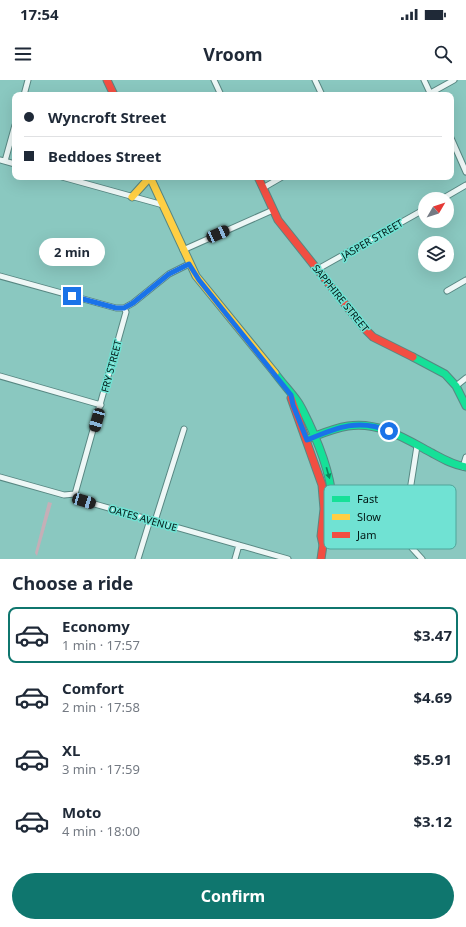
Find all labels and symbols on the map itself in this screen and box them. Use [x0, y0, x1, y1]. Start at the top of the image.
north arrow [418, 192, 454, 228]
street label: JASPER STREET [338, 215, 406, 263]
car [205, 224, 231, 244]
callout: 2 min [39, 238, 105, 266]
street label: SAPPHIRE STREET [309, 261, 373, 335]
route end [63, 287, 81, 305]
street label: FRY STREET [97, 338, 125, 394]
car [88, 407, 106, 433]
route start [380, 422, 398, 440]
one-way arrow [325, 467, 331, 479]
legend [324, 485, 456, 549]
text: Fast [357, 491, 378, 506]
car [71, 492, 97, 510]
street label: OATES AVENUE [107, 502, 179, 534]
text: Slow [357, 509, 381, 524]
text: Jam [356, 527, 376, 542]

